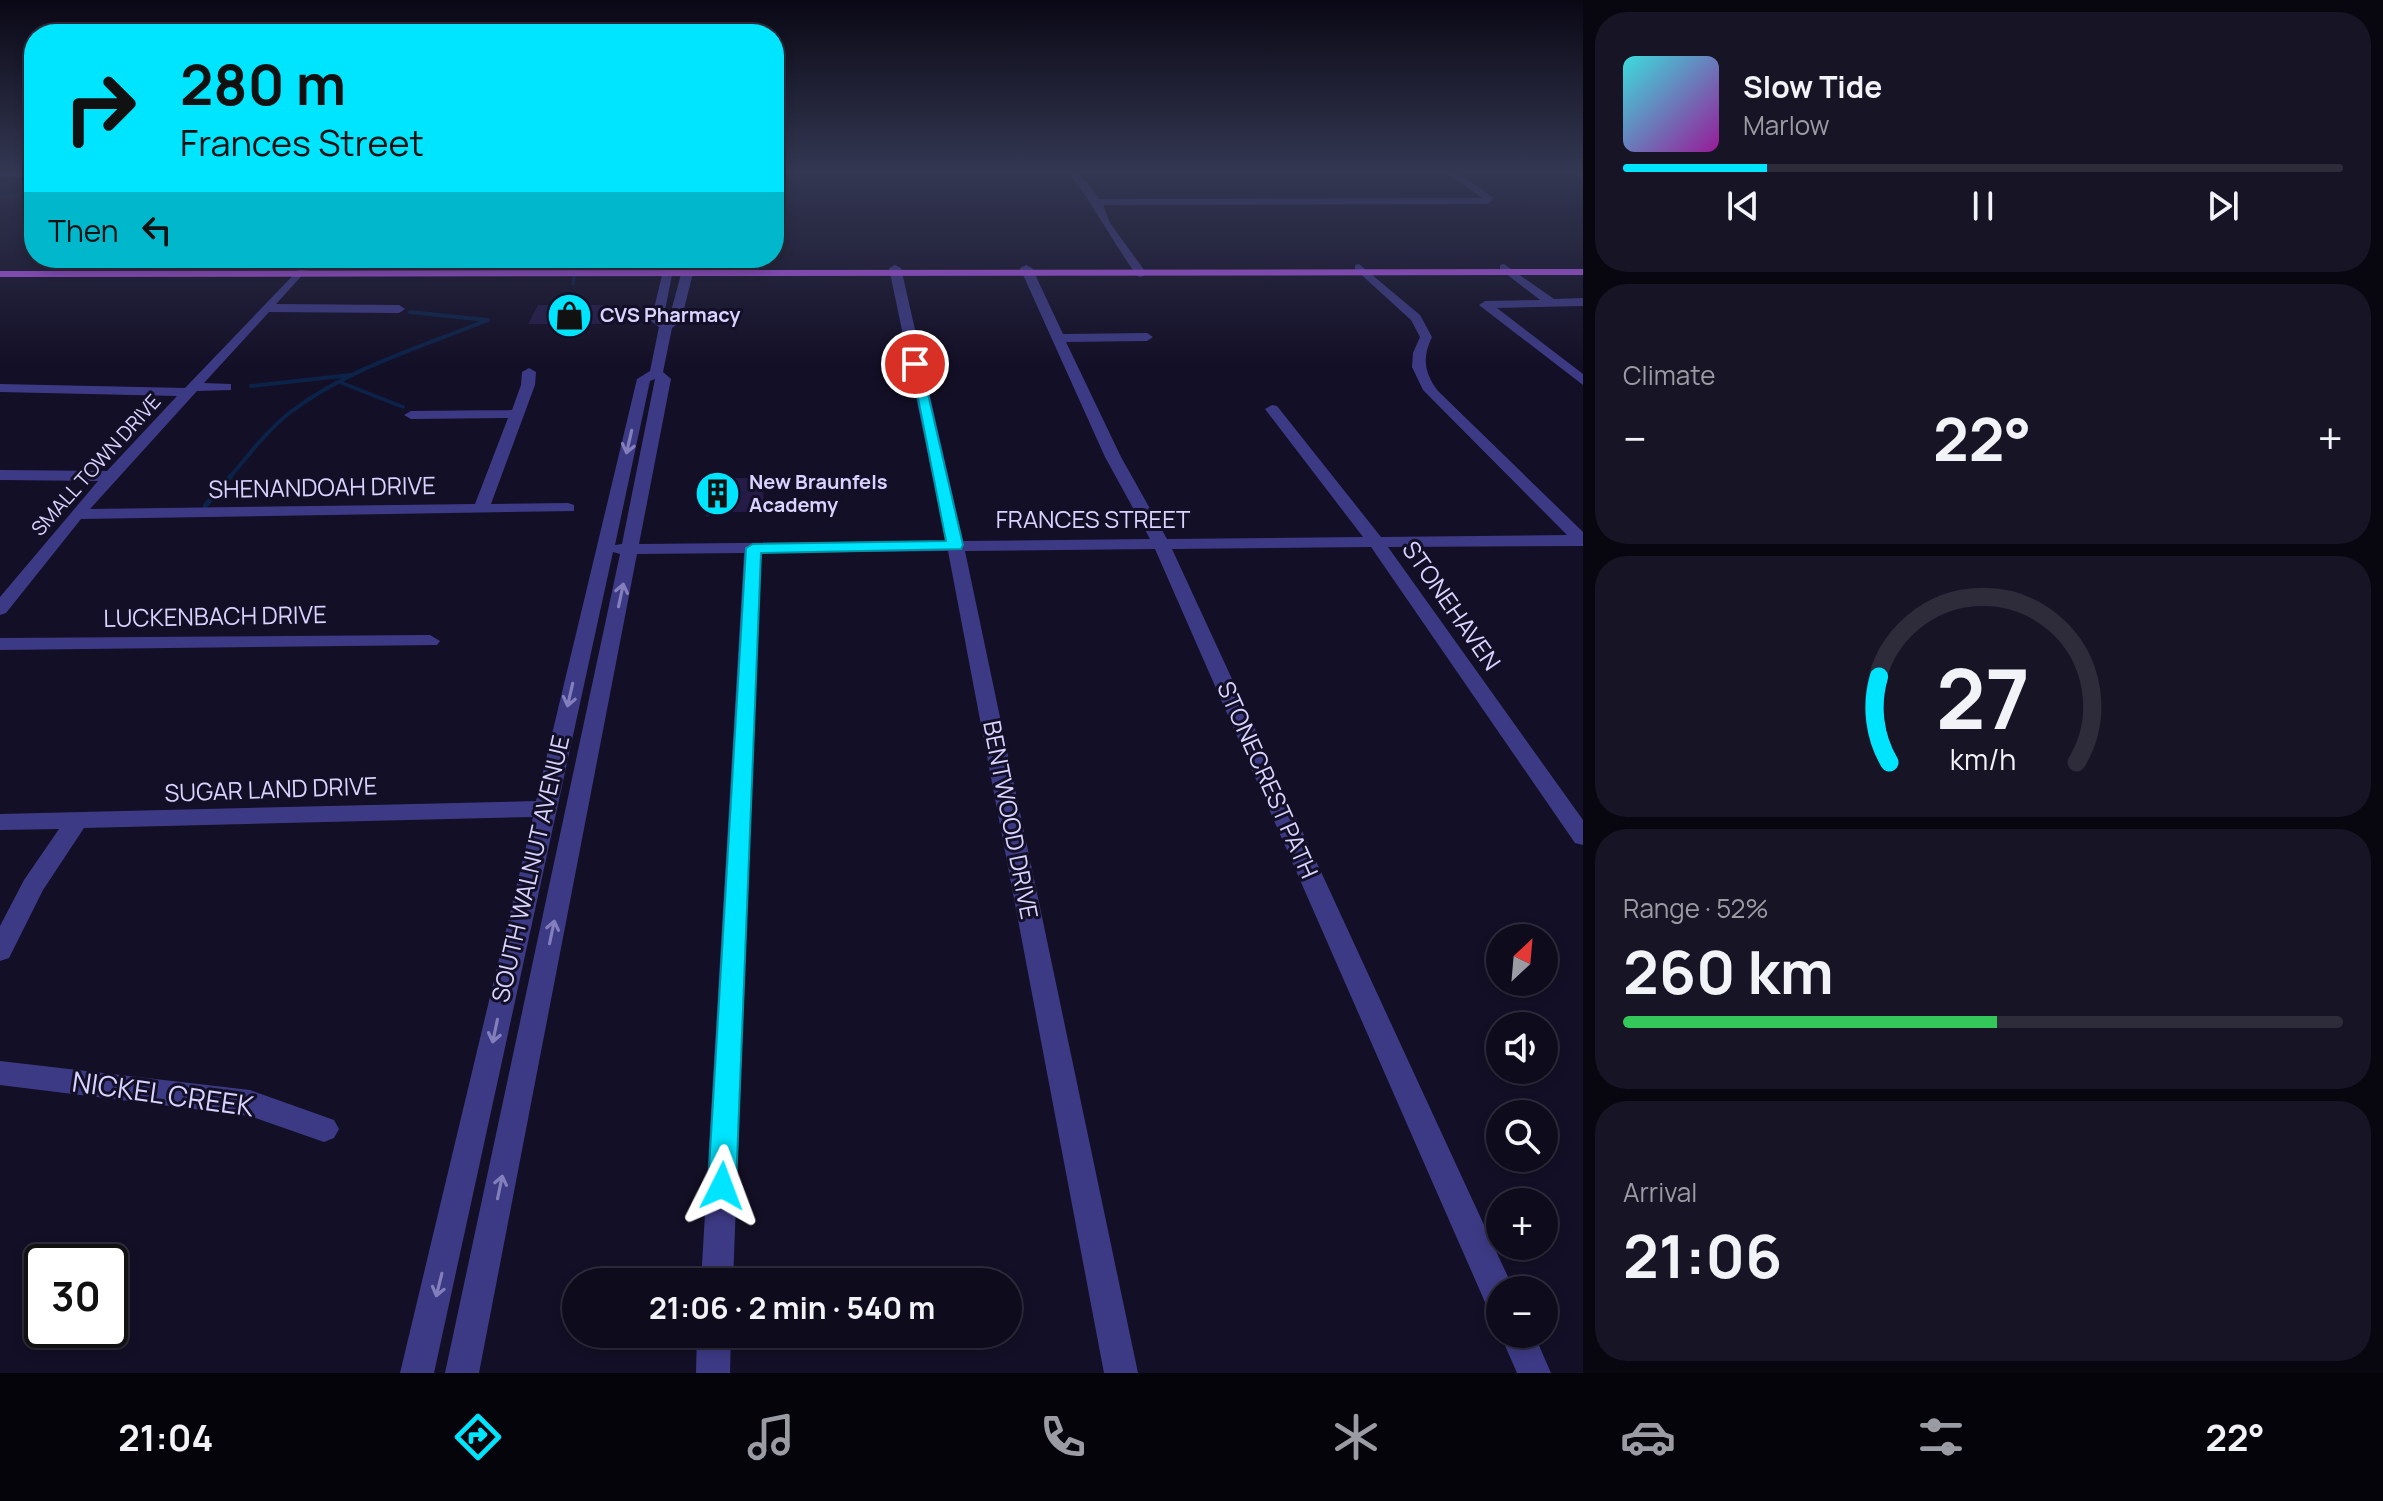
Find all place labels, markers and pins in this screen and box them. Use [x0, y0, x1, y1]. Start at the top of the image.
shop icon: CVS Pharmacy [545, 291, 593, 339]
place label: CVS Pharmacy [600, 301, 741, 328]
pin [881, 330, 949, 398]
place label: New Braunfels Academy [749, 468, 888, 518]
building icon: New Braunfels Academy [694, 469, 742, 517]

